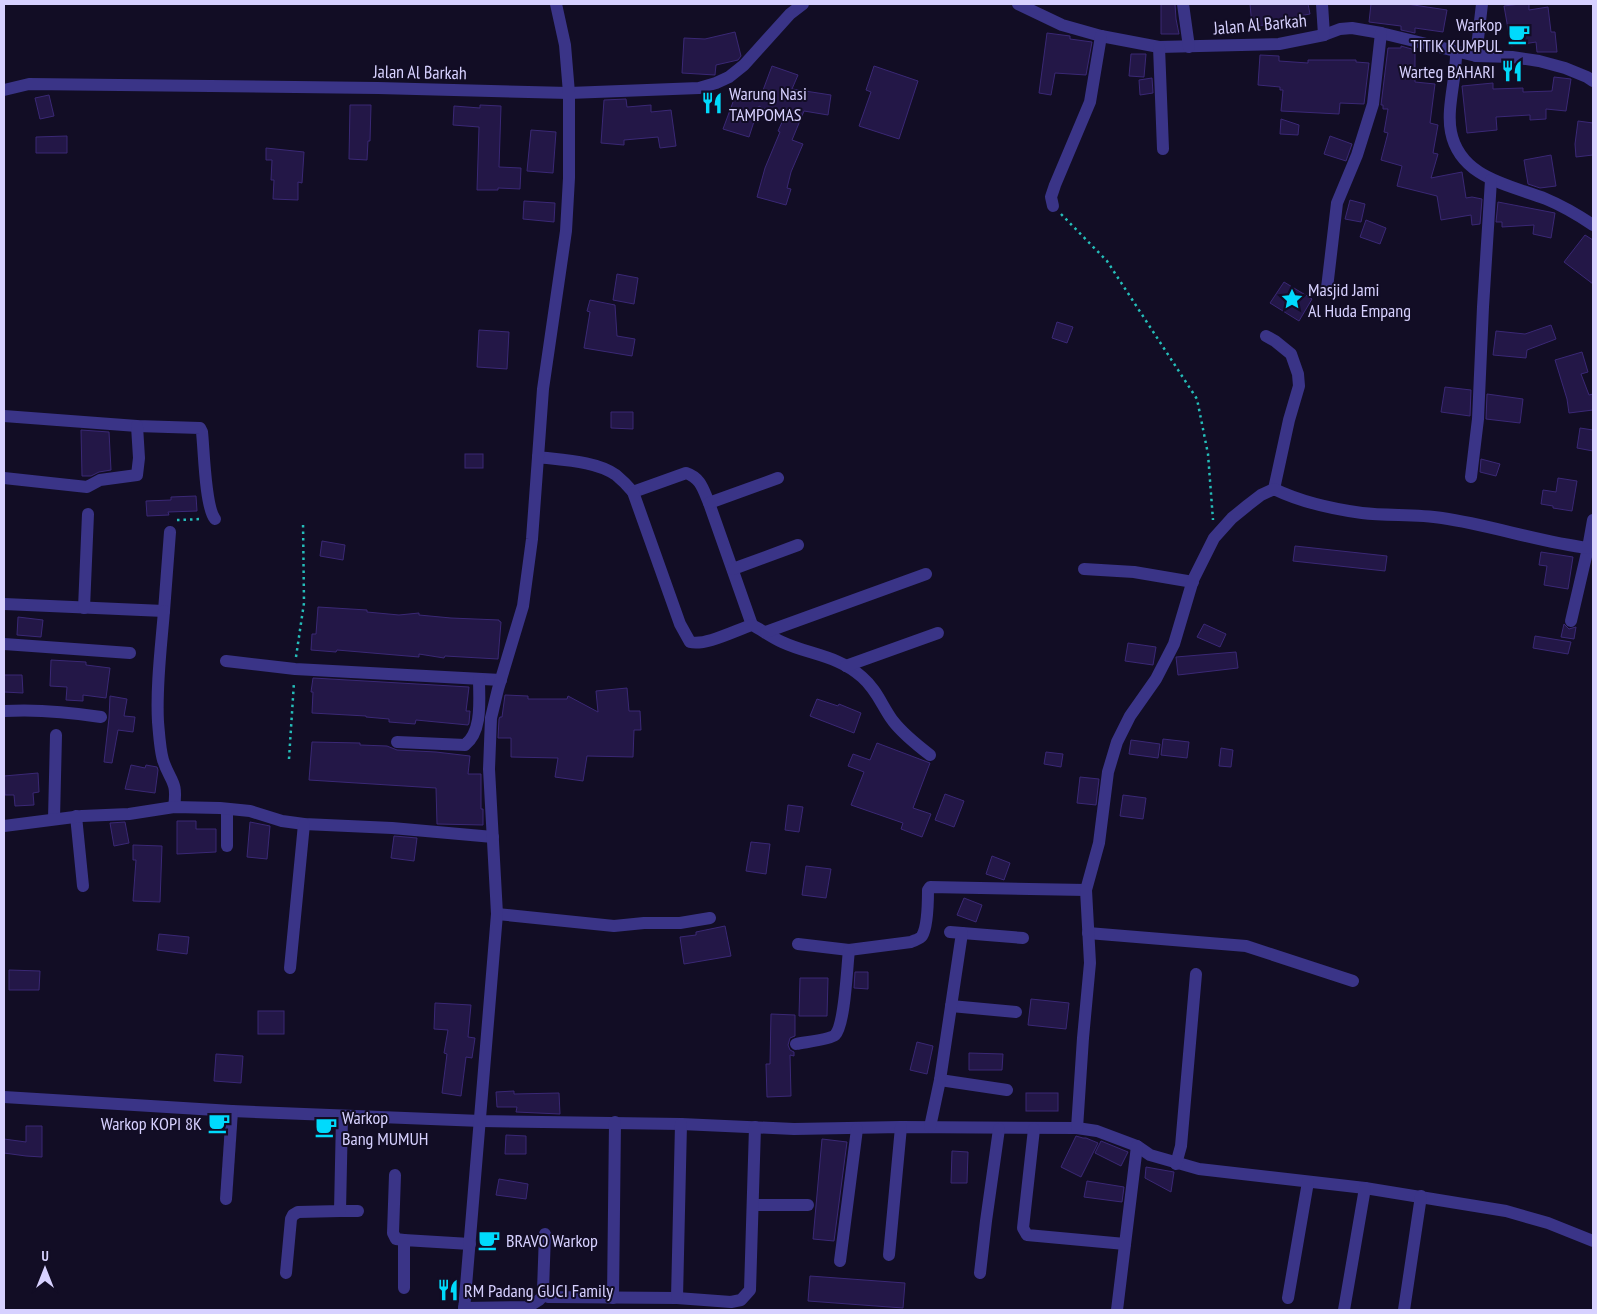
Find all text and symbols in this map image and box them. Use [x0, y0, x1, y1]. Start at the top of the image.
street label: Jalan Al Barkah [1211, 8, 1308, 40]
place label: Warkop TITIK KUMPUL [1411, 13, 1503, 57]
cafe icon: Warkop TITIK KUMPUL [1506, 21, 1532, 47]
restaurant icon: Warteg BAHARI [1499, 58, 1525, 84]
street label: Jalan Al Barkah [372, 60, 467, 84]
place label: Warteg BAHARI [1399, 60, 1495, 83]
place label: Warung Nasi TAMPOMAS [729, 82, 807, 126]
restaurant icon: Warung Nasi TAMPOMAS [699, 90, 725, 116]
place label: Masjid Jami Al Huda Empang [1308, 278, 1411, 322]
place icon: Masjid Jami Al Huda Empang [1279, 286, 1305, 312]
place label: Warkop Bang MUMUH [342, 1106, 429, 1150]
cafe icon: Warkop KOPI 8K [206, 1110, 232, 1136]
place label: Warkop KOPI 8K [101, 1112, 202, 1135]
cafe icon: Warkop Bang MUMUH [313, 1114, 339, 1140]
cafe icon: BRAVO Warkop [476, 1227, 502, 1253]
place label: BRAVO Warkop [506, 1229, 598, 1252]
north arrow [20, 1244, 70, 1294]
text: U [41, 1247, 49, 1265]
restaurant icon: RM Padang GUCI Family [435, 1277, 461, 1303]
place label: RM Padang GUCI Family [464, 1279, 613, 1302]

